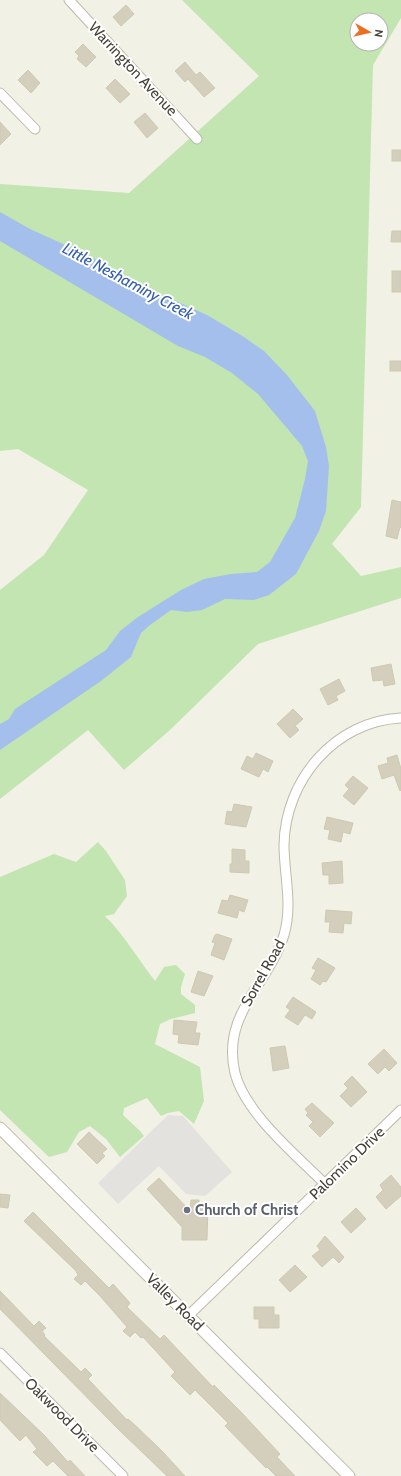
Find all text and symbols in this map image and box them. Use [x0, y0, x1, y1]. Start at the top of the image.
north arrow [349, 12, 389, 52]
street label: Warrington Avenue [85, 18, 181, 120]
text: N [371, 29, 386, 38]
water label: Little Neshaminy Creek [59, 238, 198, 324]
street label: Sorrel Road [237, 937, 289, 1009]
street label: Palomino Drive [306, 1123, 388, 1203]
place label: Church of Christ [195, 1201, 298, 1219]
marker: Church of Christ [182, 1205, 192, 1215]
street label: Valley Road [143, 1270, 207, 1334]
street label: Oakwood Drive [21, 1374, 103, 1456]

